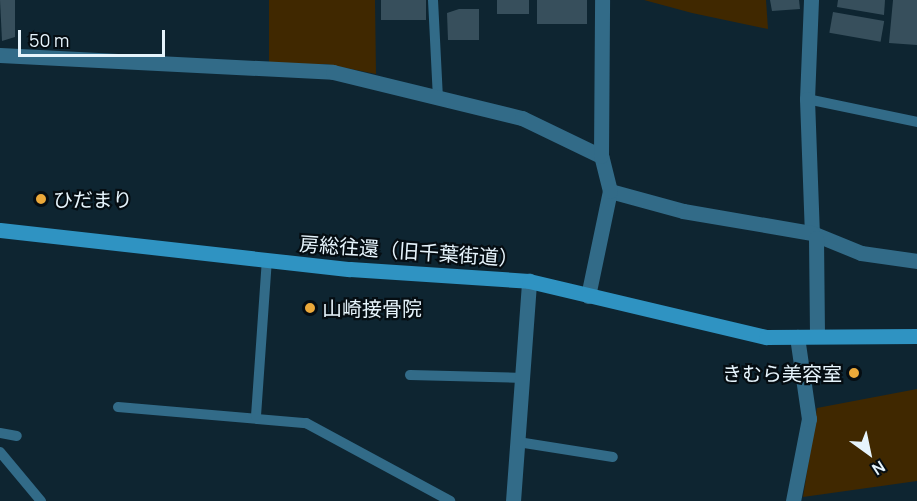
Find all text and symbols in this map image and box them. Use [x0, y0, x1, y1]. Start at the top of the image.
scale bar [21, 18, 168, 56]
text: 50 m [29, 28, 69, 52]
place label: ひだまり [53, 187, 133, 211]
marker: ひだまり [34, 192, 48, 206]
street label: 房総往還（旧千葉街道） [298, 231, 520, 271]
place label: 山崎接骨院 [322, 296, 422, 320]
marker: 山崎接骨院 [303, 301, 317, 315]
place label: きむら美容室 [722, 361, 842, 385]
marker: きむら美容室 [847, 366, 861, 380]
north arrow [839, 423, 899, 483]
text: N [868, 456, 890, 480]

